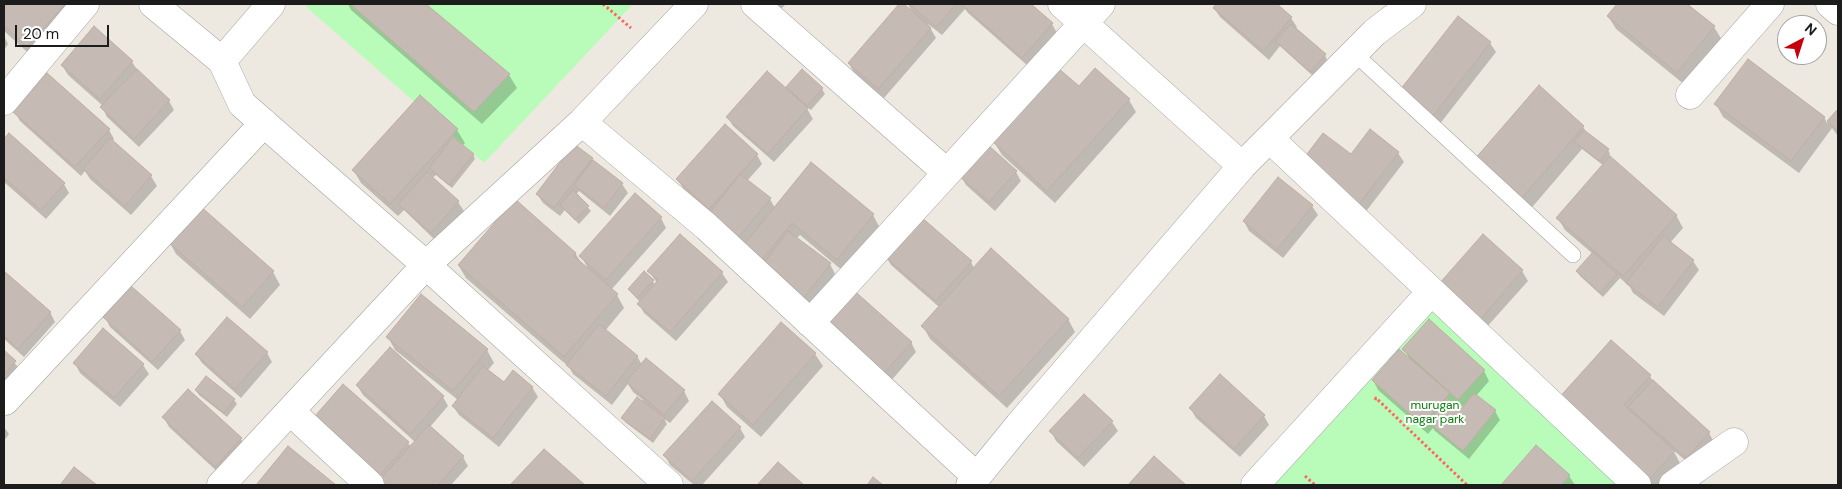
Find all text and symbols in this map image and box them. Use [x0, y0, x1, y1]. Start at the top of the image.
scale bar [18, 15, 111, 47]
north arrow [1777, 15, 1827, 65]
text: N [1801, 19, 1821, 39]
text: 20 m [23, 24, 59, 44]
park label: murugan nagar park [1406, 399, 1464, 427]

